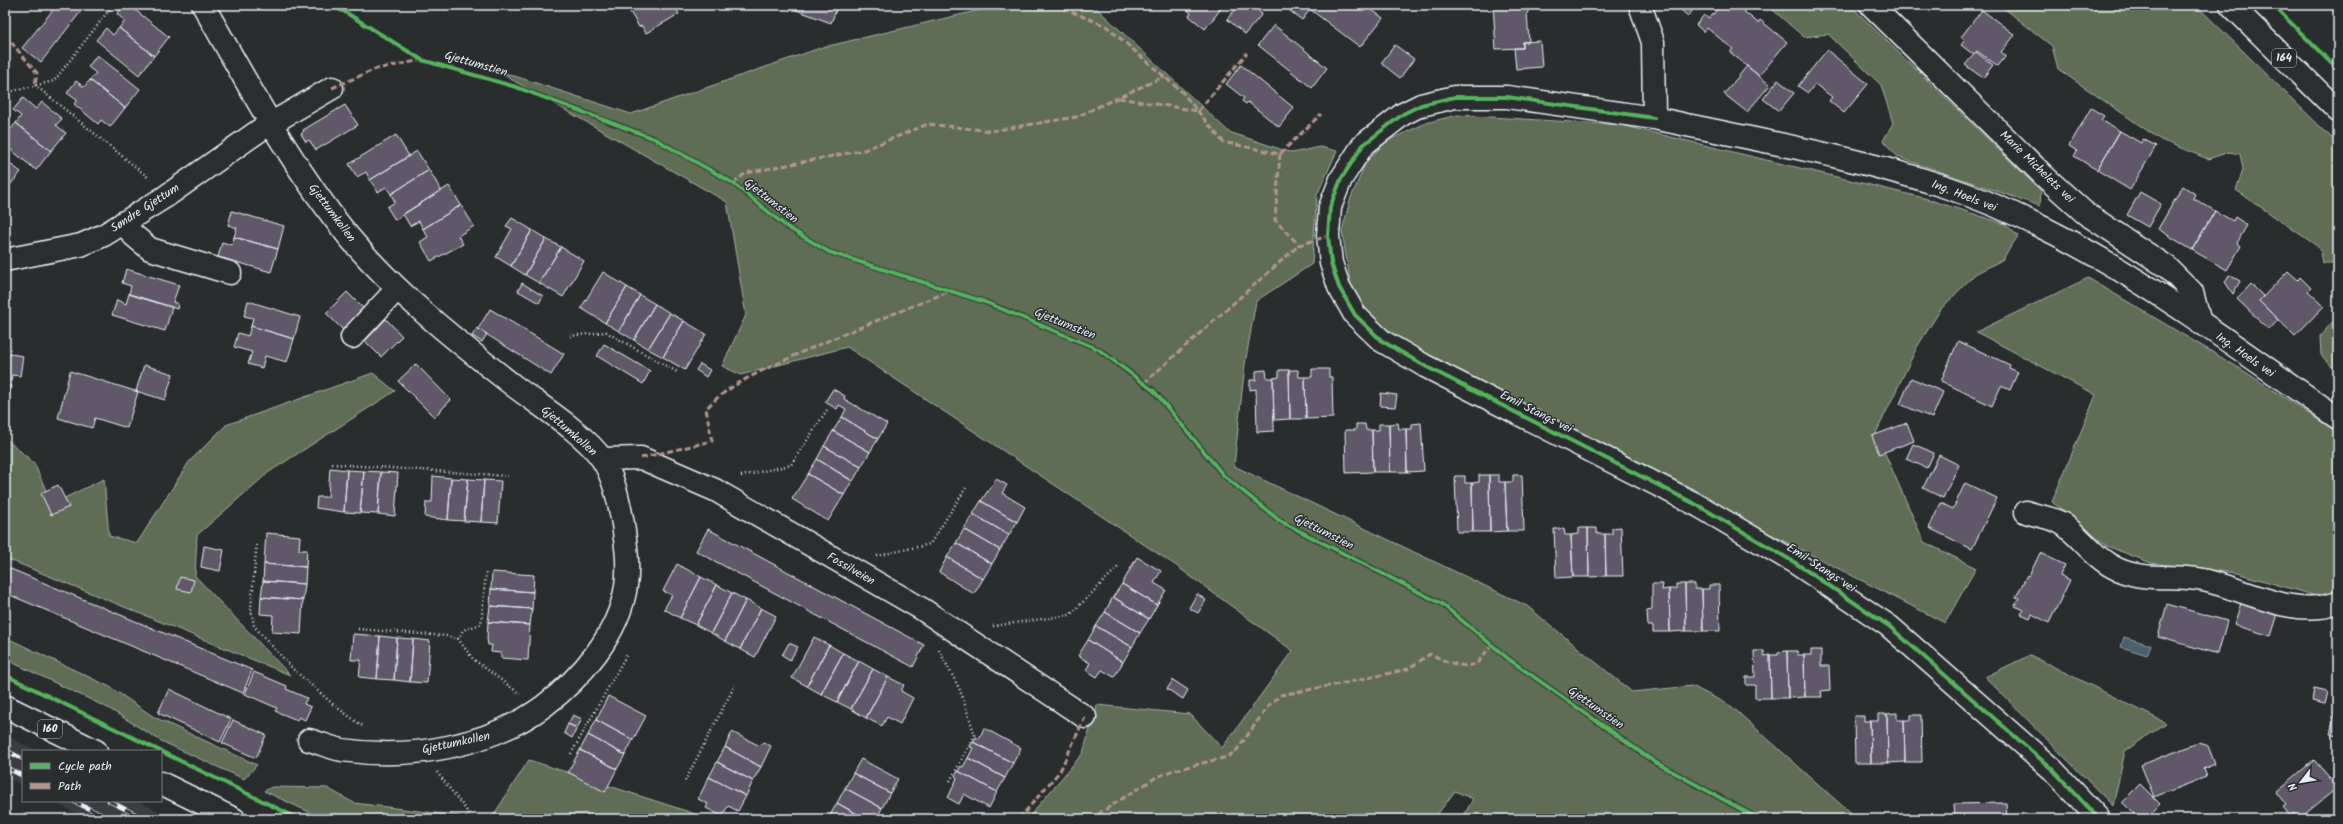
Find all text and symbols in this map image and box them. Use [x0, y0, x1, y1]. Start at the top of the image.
street label: Gjettumstien [442, 46, 510, 82]
road number: 164 [2272, 49, 2296, 67]
street label: Marie Michelets vei [1995, 126, 2080, 209]
street label: Gjettumstien [740, 174, 802, 228]
street label: Ing. Hoels vei [1929, 175, 2000, 218]
street label: Søndre Gjettum [107, 178, 184, 237]
street label: Gjettumkollen [304, 180, 360, 246]
street label: Gjettumstien [1031, 303, 1099, 345]
street label: Ing. Hoels vei [2211, 328, 2279, 383]
street label: Emil Stangs vei [1496, 386, 1577, 439]
street label: Gjettumkollen [537, 401, 601, 461]
street label: Gjettumstien [1291, 509, 1357, 555]
street label: Emil Stangs vei [1783, 538, 1860, 598]
street label: Fossilveien [823, 548, 879, 590]
street label: Gjettumstien [1564, 682, 1628, 734]
road number: 160 [38, 720, 62, 738]
street label: Gjettumkollen [420, 727, 492, 759]
legend [22, 750, 162, 802]
text: Cycle path [58, 757, 112, 776]
north arrow [2281, 762, 2321, 802]
text: Path [58, 777, 81, 796]
text: N [2284, 779, 2303, 794]

